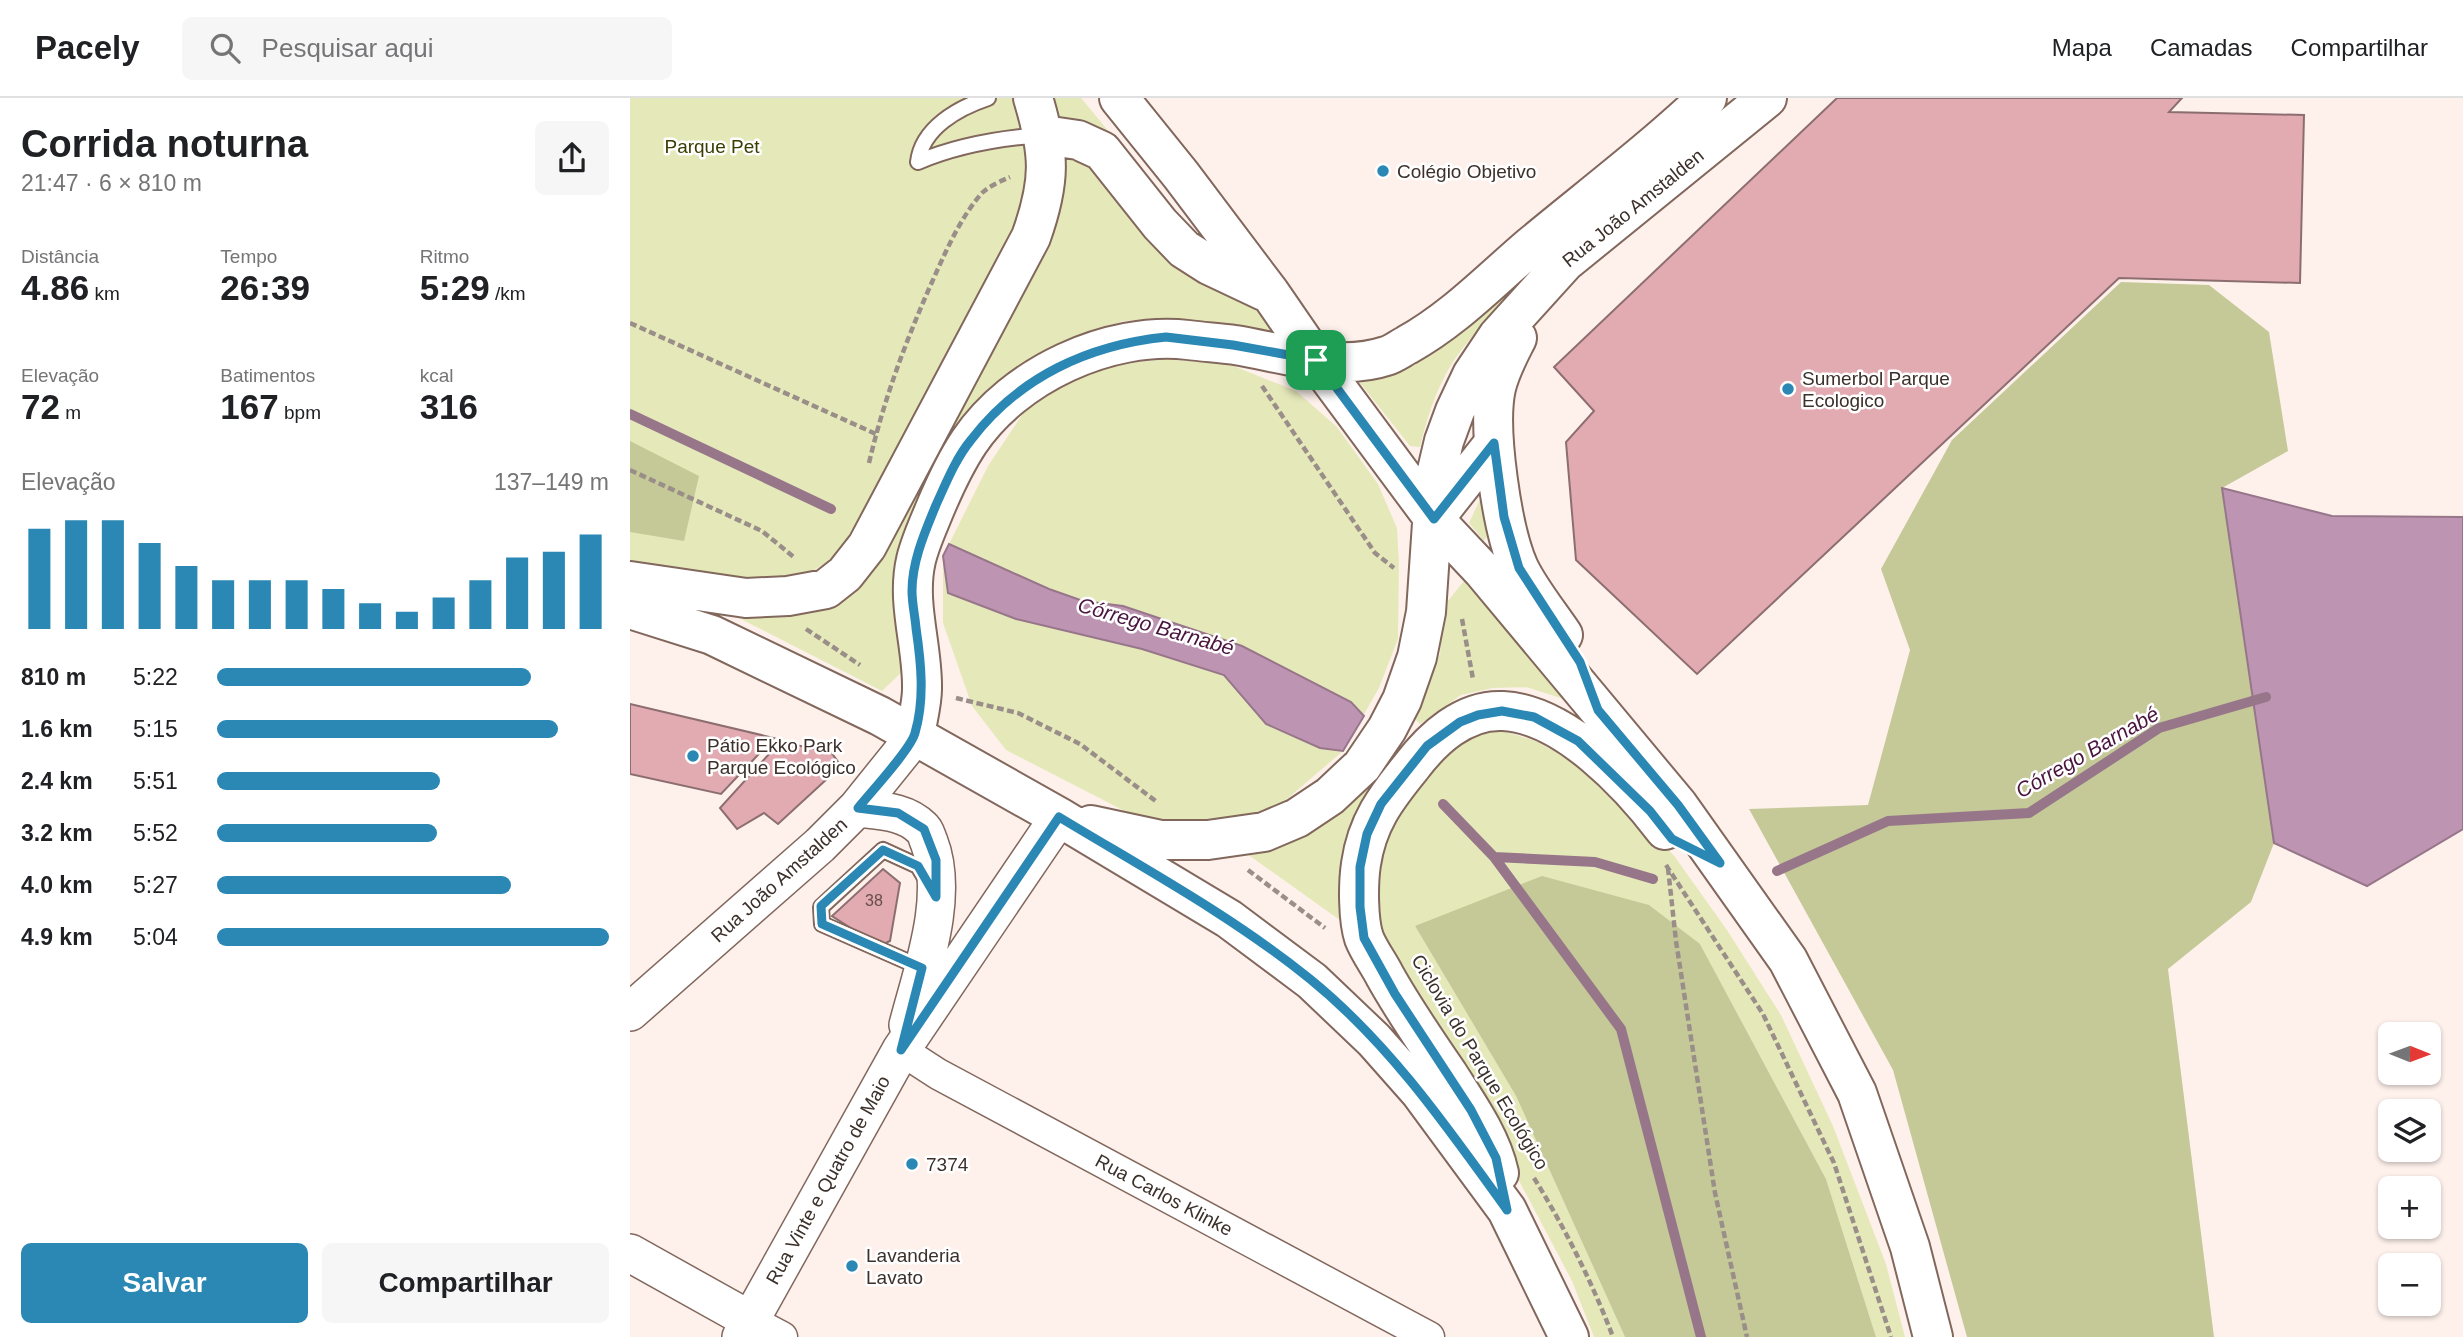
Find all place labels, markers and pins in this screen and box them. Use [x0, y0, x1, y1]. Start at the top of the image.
place label: Colégio Objetivo [1397, 161, 1536, 182]
marker: Colégio Objetivo [1375, 163, 1391, 179]
pin [1286, 330, 1346, 390]
place label: Sumerbol Parque Ecologico [1802, 368, 1950, 411]
marker: Sumerbol Parque Ecologico [1780, 381, 1796, 397]
place label: Pátio Ekko Park Parque Ecológico [707, 735, 856, 778]
marker: Pátio Ekko Park Parque Ecológico [685, 748, 701, 764]
place label: 7374 [926, 1154, 969, 1175]
marker: 7374 [904, 1156, 920, 1172]
place label: Lavanderia Lavato [866, 1245, 960, 1288]
marker: Lavanderia Lavato [844, 1258, 860, 1274]

